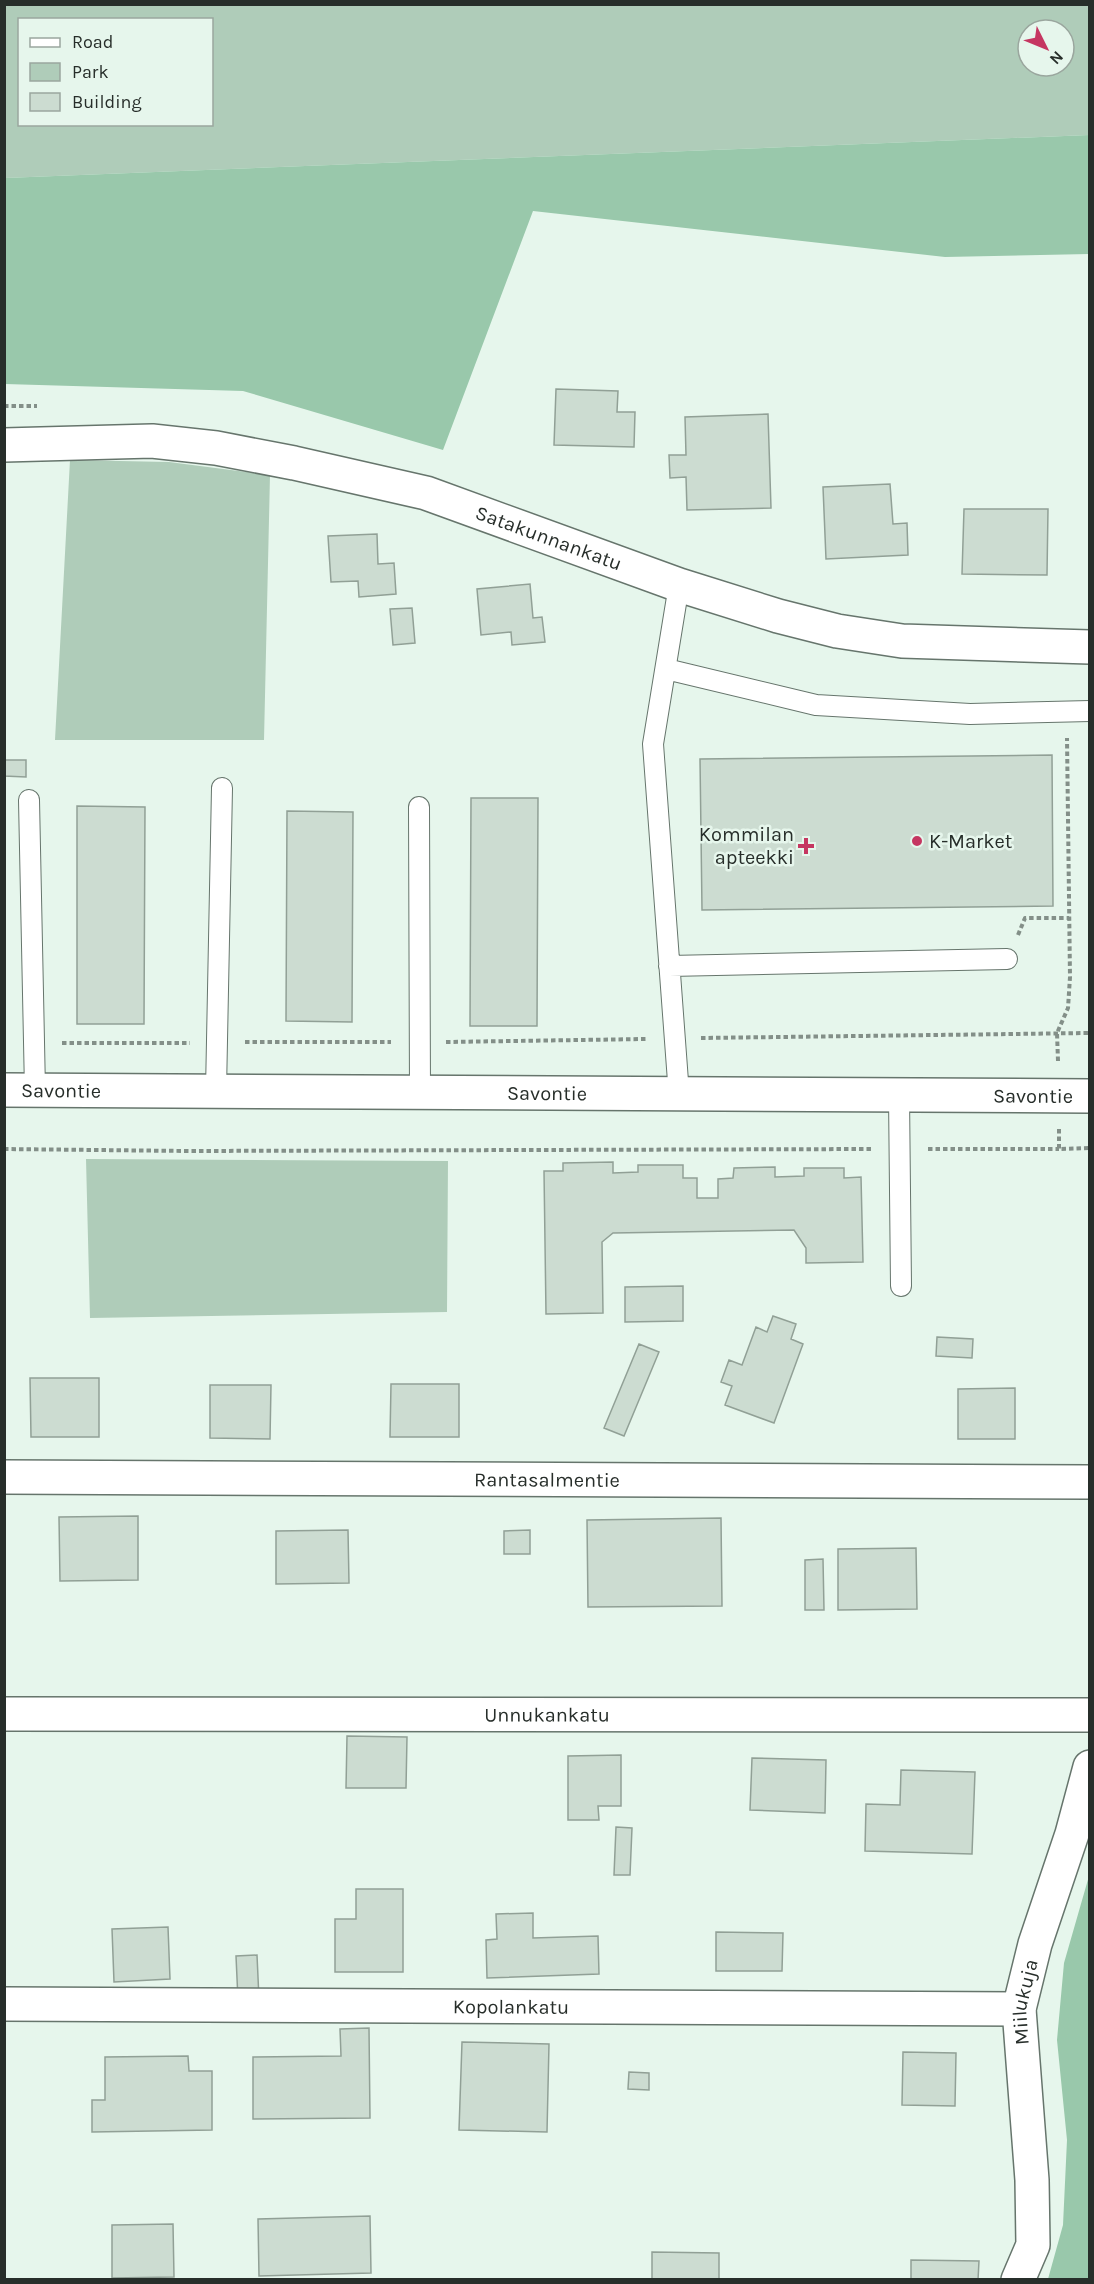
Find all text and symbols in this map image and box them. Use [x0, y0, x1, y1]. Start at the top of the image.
legend [18, 18, 213, 126]
north arrow [1016, 18, 1076, 78]
text: Road [72, 31, 113, 53]
text: N [1046, 47, 1067, 69]
text: Park [72, 61, 109, 83]
text: Building [72, 91, 142, 113]
street label: Satakunnankatu [472, 501, 625, 575]
place label: Kommilan apteekki [699, 823, 794, 869]
place label: K-Market [929, 830, 1013, 853]
marker: K-Market [910, 834, 924, 848]
marker: Kommilan apteekki [799, 839, 813, 853]
street label: Savontie [21, 1079, 101, 1102]
street label: Savontie [507, 1081, 587, 1105]
street label: Savontie [993, 1084, 1073, 1107]
street label: Rantasalmentie [474, 1468, 620, 1491]
street label: Unnukankatu [484, 1703, 610, 1726]
street label: Miilukuja [1007, 1957, 1042, 2046]
street label: Kopolankatu [453, 1995, 569, 2018]

